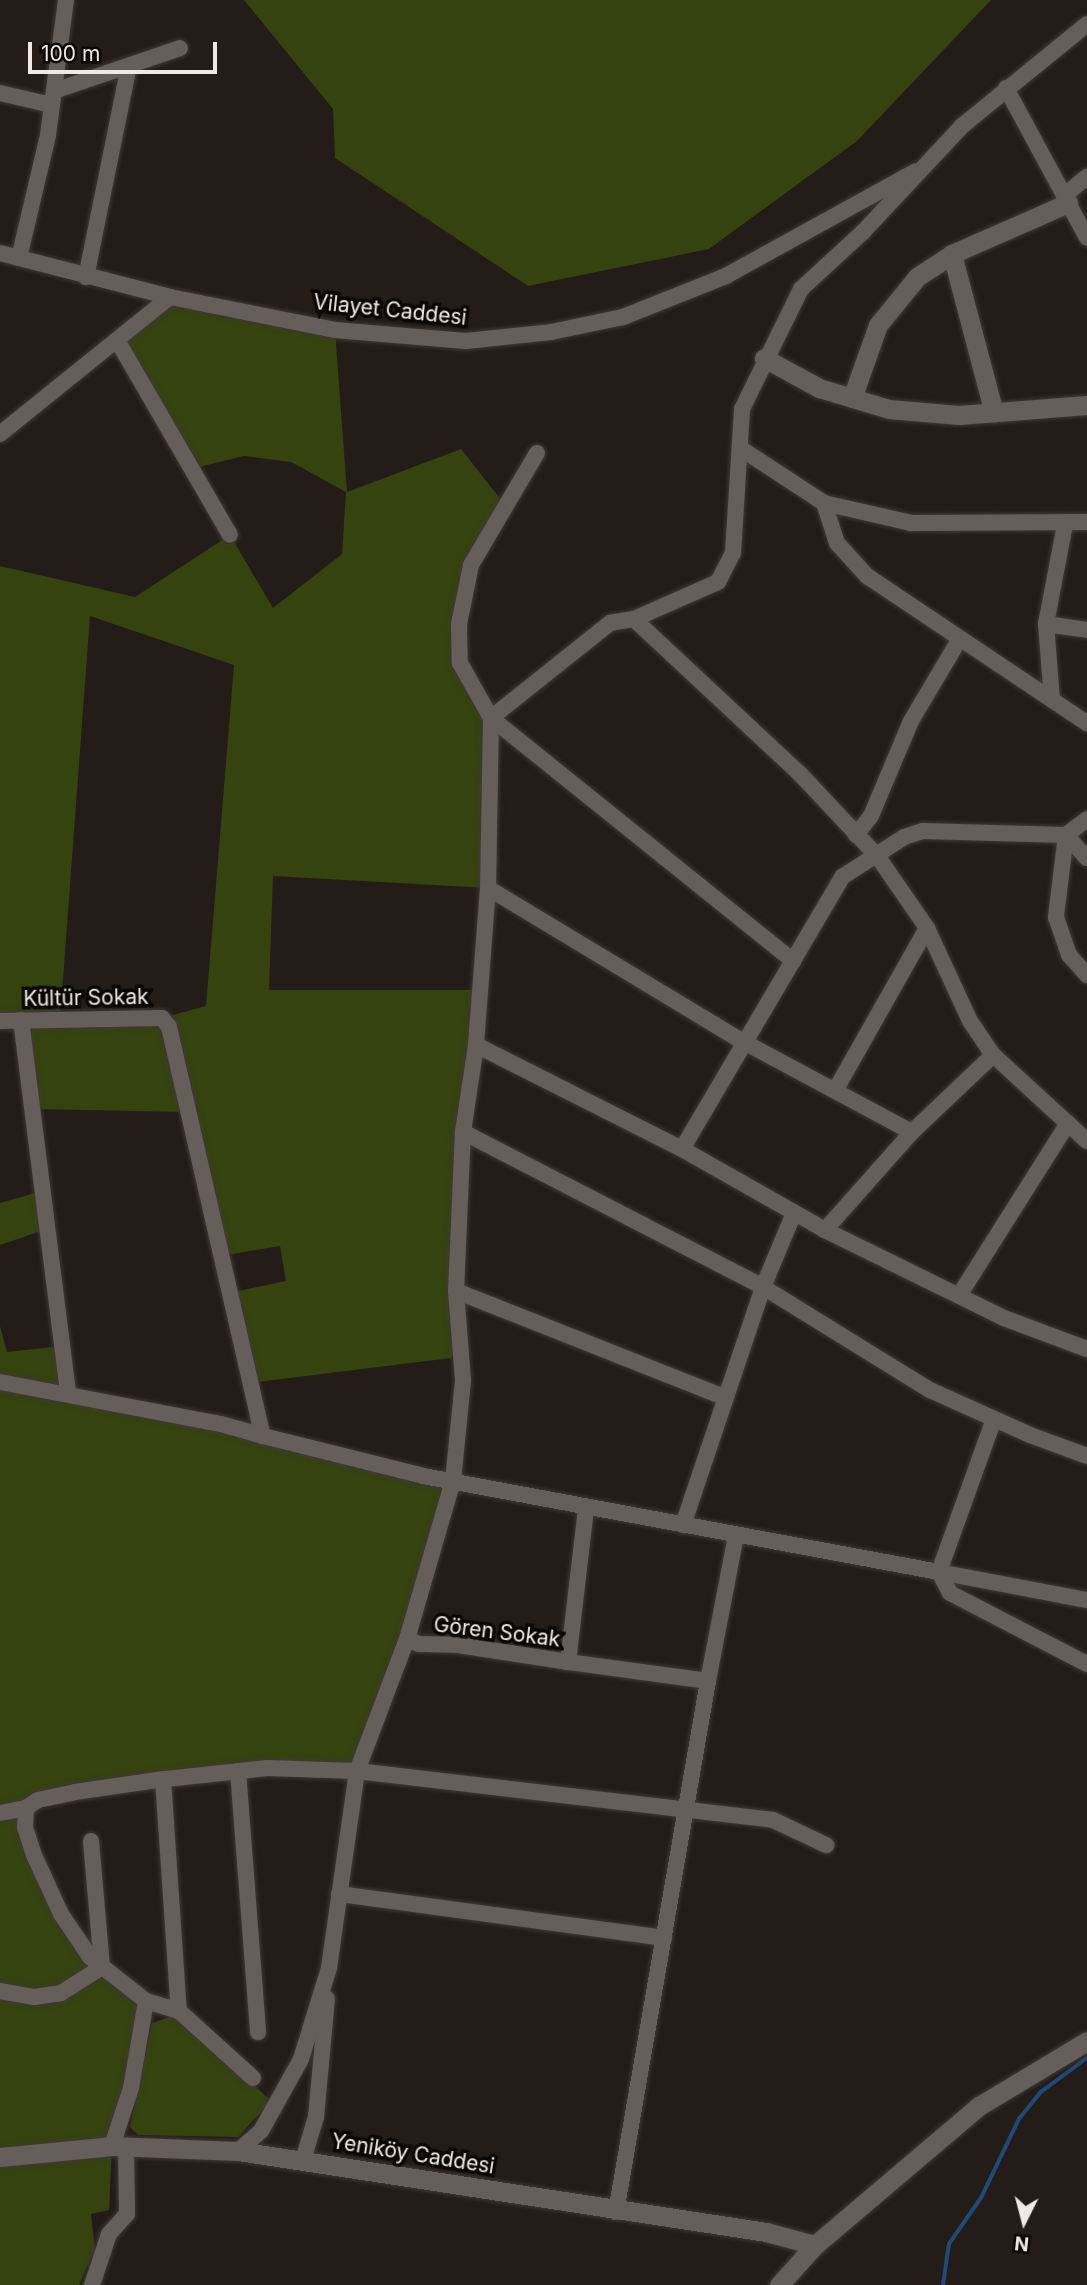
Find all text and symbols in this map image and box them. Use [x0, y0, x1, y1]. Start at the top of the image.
scale bar [32, 28, 220, 72]
text: 100 m [41, 41, 100, 66]
street label: Vilayet Caddesi [312, 289, 468, 331]
street label: Kültür Sokak [23, 984, 149, 1012]
street label: Gören Sokak [432, 1612, 562, 1652]
street label: Yeniköy Caddesi [330, 2129, 496, 2179]
north arrow [989, 2187, 1059, 2257]
text: N [1013, 2231, 1030, 2256]

